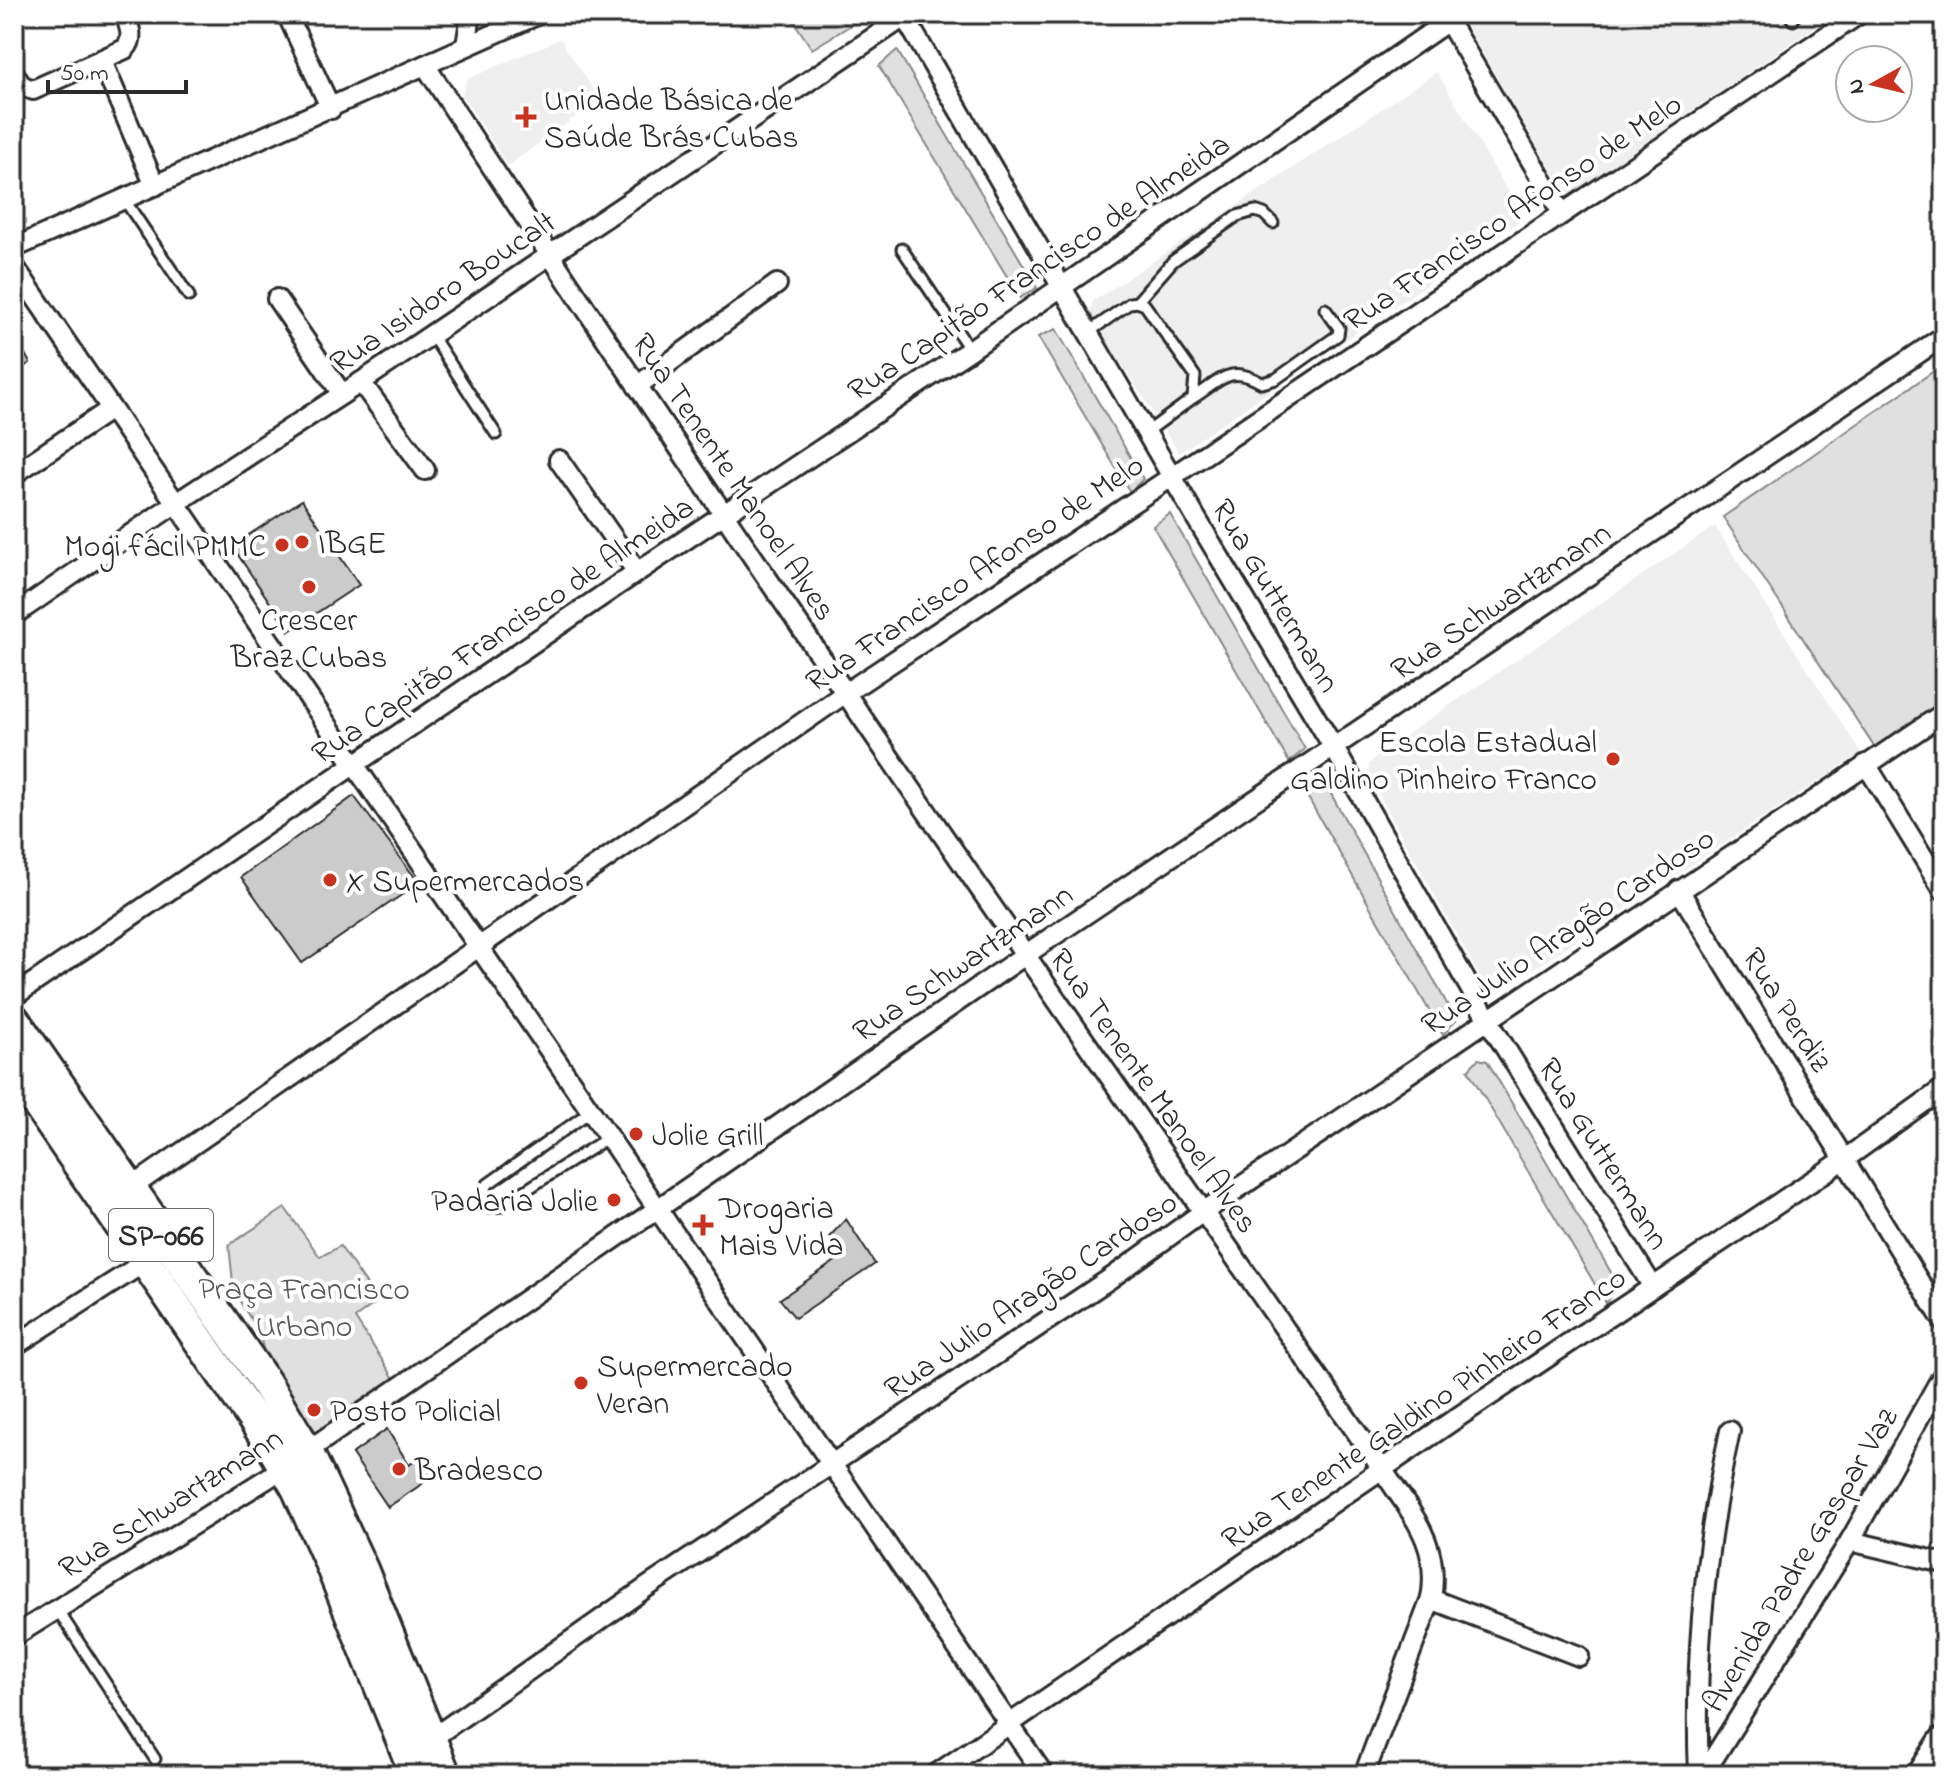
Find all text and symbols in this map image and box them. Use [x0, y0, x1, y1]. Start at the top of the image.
scale bar [48, 44, 186, 94]
north arrow [1834, 44, 1914, 124]
text: 50 m [60, 57, 109, 92]
text: N [1840, 77, 1874, 96]
place label: Unidade Básica de Saúde Brás Cubas [544, 79, 799, 163]
street label: Rua Francisco Afonso de Melo [1335, 83, 1693, 345]
marker: Unidade Básica de Saúde Brás Cubas [515, 106, 537, 128]
street label: Rua Capitão Francisco de Almeida [839, 123, 1241, 415]
street label: Rua Isidoro Boucalt [321, 200, 567, 387]
street label: Rua Tenente Manoel Alves [618, 324, 846, 631]
street label: Rua Francisco Afonso de Melo [797, 444, 1155, 706]
street label: Rua Capitão Francisco de Almeida [303, 486, 705, 778]
street label: Rua Guttermann [1197, 491, 1351, 703]
street label: Rua Schwartzmann [1382, 512, 1622, 694]
place label: IBGE [318, 522, 387, 569]
place label: Mogi fácil PMMC [64, 525, 266, 572]
marker: IBGE [293, 533, 311, 551]
marker: Mogi fácil PMMC [273, 536, 291, 554]
marker: Crescer Braz Cubas [300, 578, 318, 596]
place label: Crescer Braz Cubas [230, 599, 387, 683]
place label: Escola Estadual Galdino Pinheiro Franco [1290, 721, 1597, 805]
marker: Escola Estadual Galdino Pinheiro Franco [1604, 750, 1622, 768]
street label: Rua Julio Aragão Cardoso [1413, 817, 1725, 1049]
place label: X Supermercados [346, 860, 584, 907]
marker: X Supermercados [321, 871, 339, 889]
street label: Rua Schwartzmann [844, 874, 1084, 1056]
street label: Rua Perdiz [1728, 939, 1842, 1083]
street label: Rua Tenente Manoel Alves [1036, 940, 1269, 1244]
street label: Rua Guttermann [1524, 1050, 1680, 1260]
place label: Jolie Grill [652, 1114, 763, 1161]
marker: Jolie Grill [627, 1125, 645, 1143]
place label: Padaria Jolie [431, 1180, 599, 1227]
street label: Rua Julio Aragão Cardoso [876, 1181, 1188, 1413]
place label: Drogaria Mais Vida [718, 1187, 843, 1271]
marker: Padaria Jolie [605, 1191, 623, 1209]
road number: SP-066 [109, 1209, 213, 1261]
marker: Drogaria Mais Vida [694, 1216, 712, 1234]
street label: Rua Tenente Galdino Pinheiro Franco [1213, 1256, 1637, 1564]
park label: Praça Francisco Urbano [198, 1268, 410, 1352]
place label: Supermercado Veran [596, 1345, 793, 1429]
marker: Supermercado Veran [572, 1374, 590, 1392]
place label: Posto Policial [330, 1390, 501, 1437]
street label: Avenida Padre Gaspar Vaz [1692, 1399, 1912, 1722]
marker: Posto Policial [305, 1401, 323, 1419]
street label: Rua Schwartzmann [50, 1417, 293, 1593]
place label: Bradesco [414, 1449, 543, 1496]
marker: Bradesco [390, 1460, 408, 1478]

